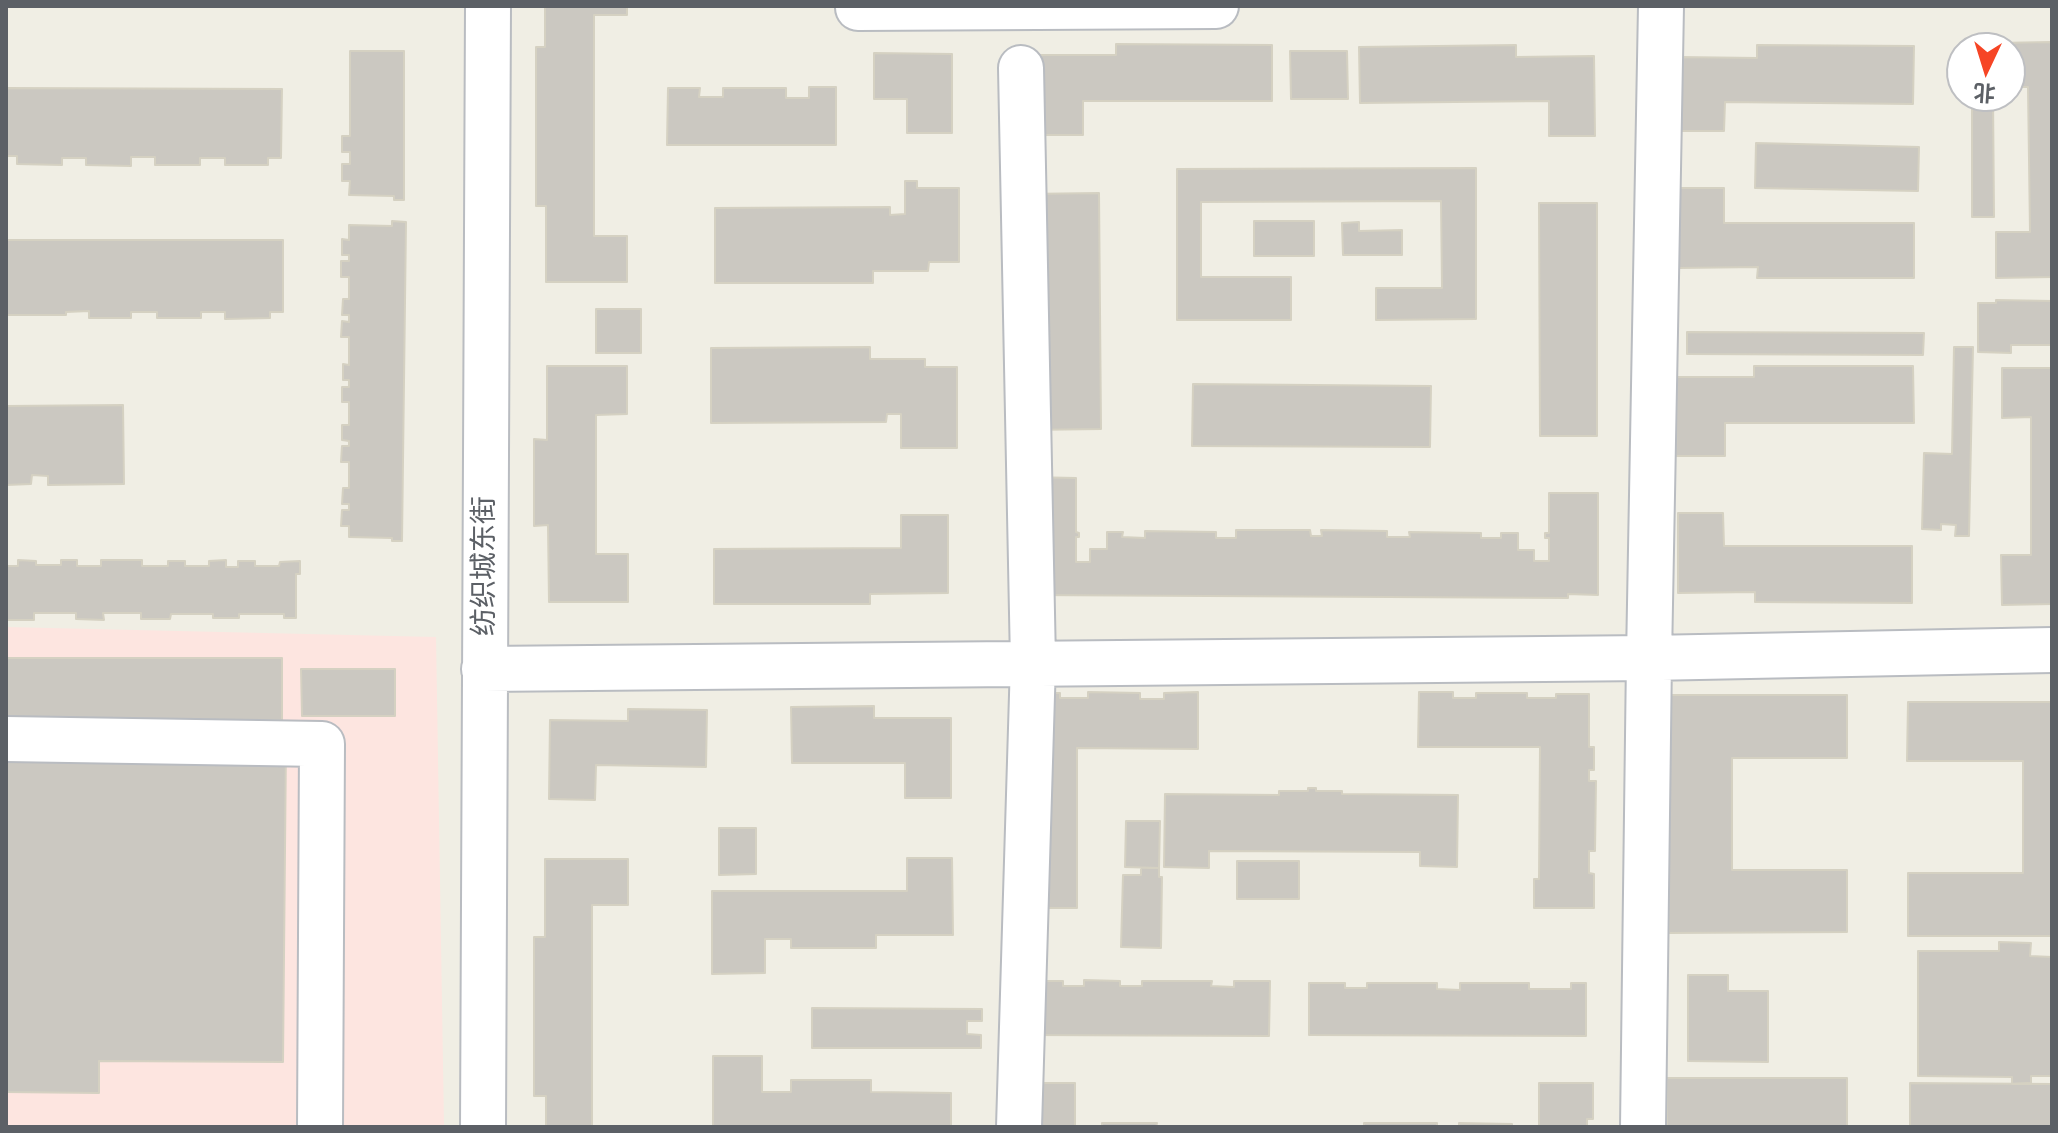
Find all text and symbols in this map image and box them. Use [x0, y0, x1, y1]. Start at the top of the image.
north arrow [1946, 32, 2026, 112]
text: 北 [1973, 80, 1996, 108]
street label: 纺织城东街 [467, 496, 501, 636]

